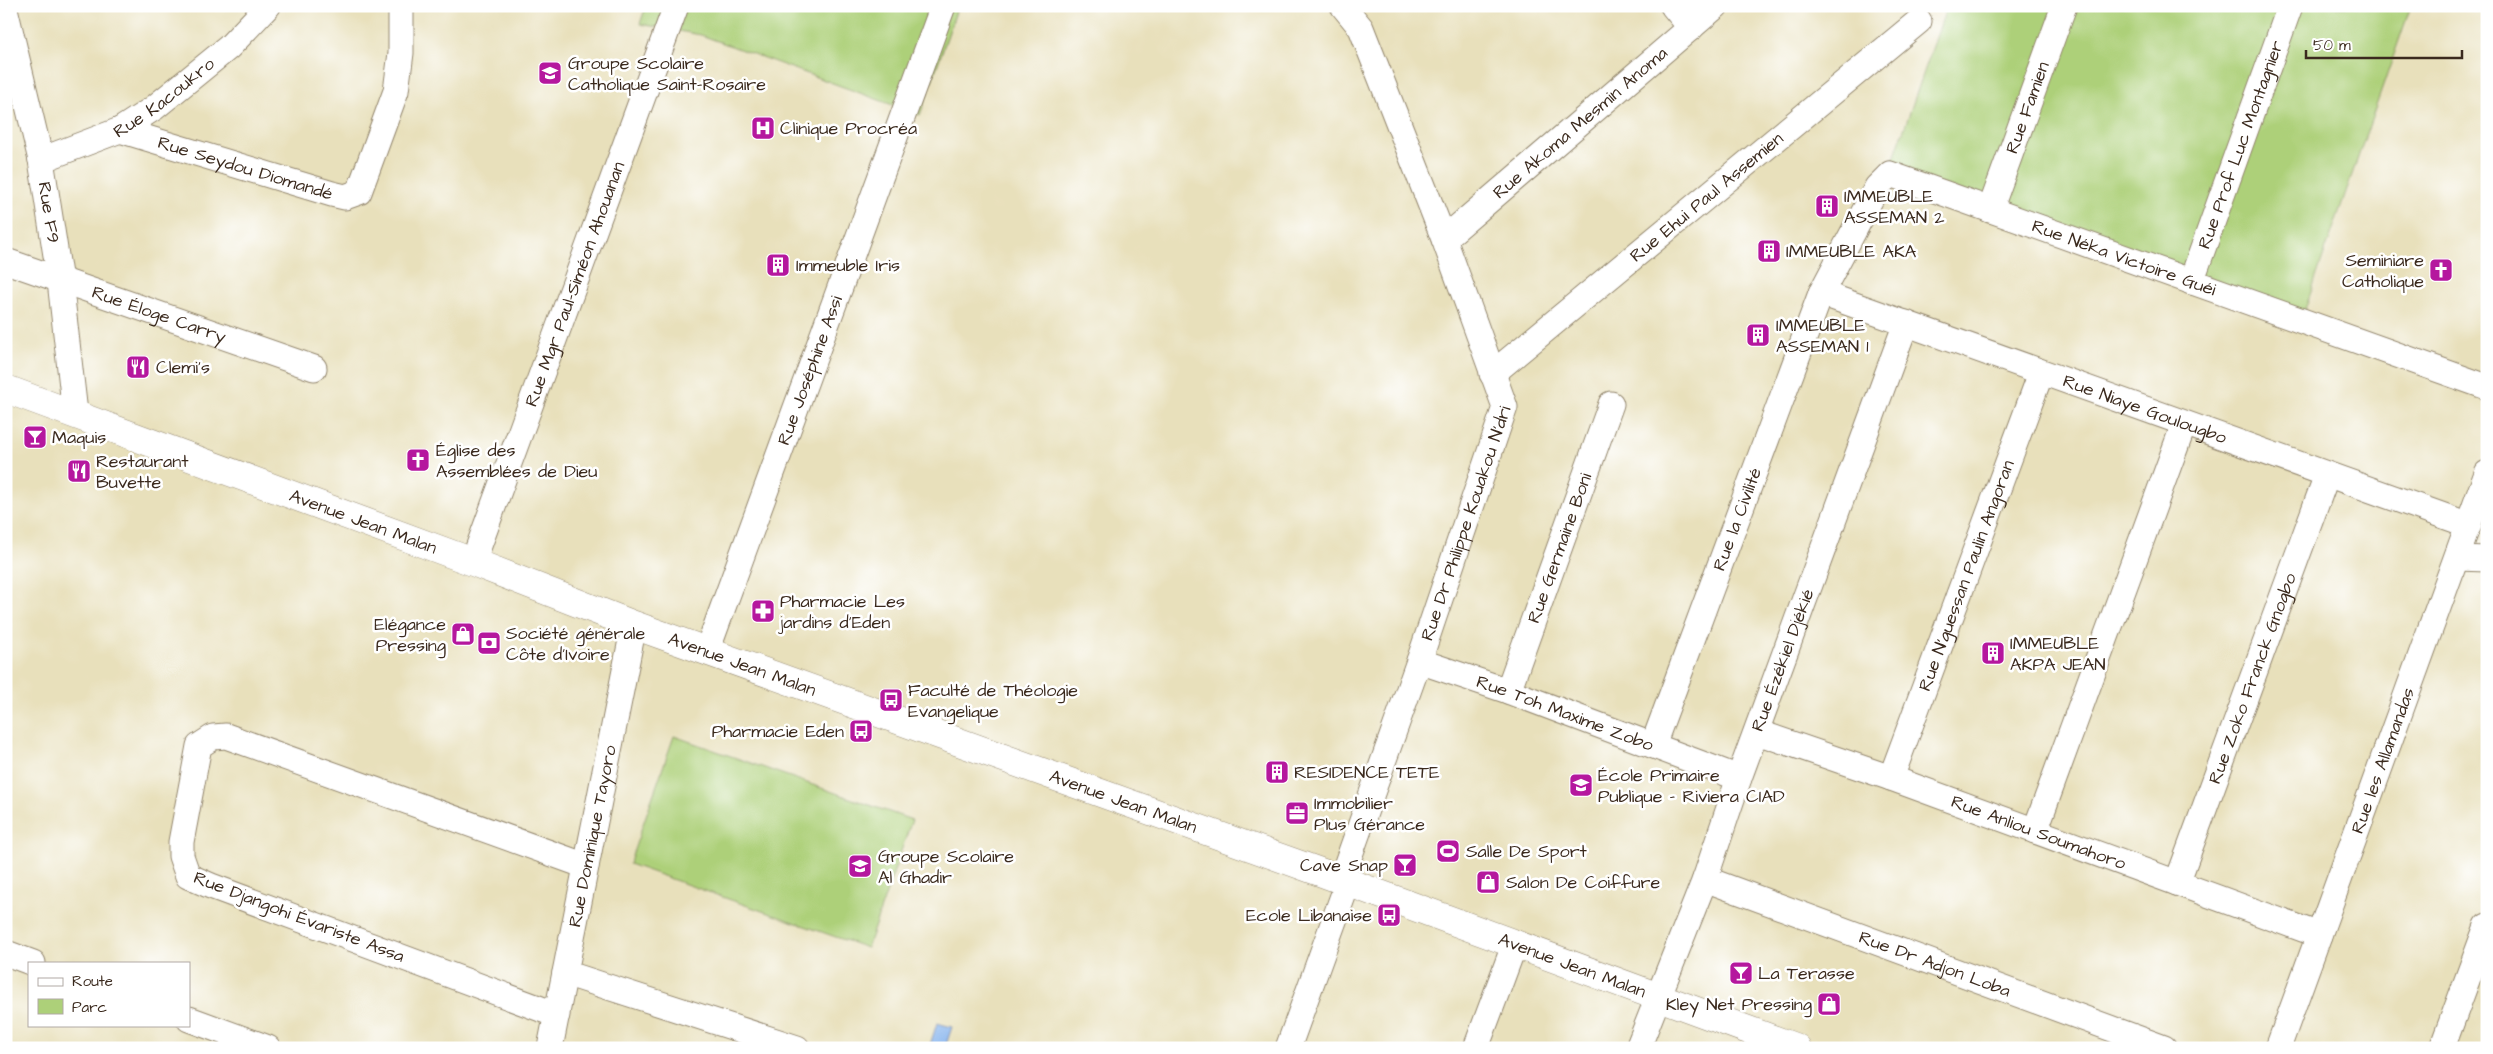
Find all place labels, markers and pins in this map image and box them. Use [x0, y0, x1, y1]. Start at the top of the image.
place label: Groupe Scolaire Catholique Saint-Rosaire [568, 51, 766, 97]
school or university icon: Groupe Scolaire Catholique Saint-Rosaire [537, 60, 563, 86]
hospital icon: Clinique Procréa [750, 115, 776, 141]
place label: Clinique Procréa [780, 116, 917, 141]
place label: IMMEUBLE ASSEMAN 2 [1844, 184, 1945, 230]
building icon: IMMEUBLE ASSEMAN 2 [1814, 193, 1840, 219]
building icon: IMMEUBLE AKA [1756, 238, 1782, 264]
place label: IMMEUBLE AKA [1786, 239, 1917, 264]
place label: Seminiare Catholique [2342, 248, 2424, 294]
building icon: Immeuble Iris [765, 252, 791, 278]
place label: Immeuble Iris [796, 253, 900, 278]
church icon: Seminiare Catholique [2428, 257, 2454, 283]
place label: IMMEUBLE ASSEMAN 1 [1776, 313, 1869, 359]
building icon: IMMEUBLE ASSEMAN 1 [1745, 322, 1771, 348]
restaurant icon: Clemi's [125, 354, 151, 380]
place label: Clemi's [156, 355, 210, 380]
bar icon: Maquis [22, 424, 48, 450]
place label: Maquis [52, 425, 106, 450]
place label: Église des Assemblées de Dieu [436, 438, 597, 484]
church icon: Église des Assemblées de Dieu [405, 447, 431, 473]
place label: Restaurant Buvette [96, 449, 189, 495]
restaurant icon: Restaurant Buvette [66, 458, 92, 484]
place label: Pharmacie Les jardins d’Eden [778, 589, 905, 635]
pharmacy icon: Pharmacie Les jardins d’Eden [750, 598, 776, 624]
place label: Elégance Pressing [374, 612, 446, 659]
shop icon: Elégance Pressing [450, 621, 476, 647]
place label: Société générale Côte d’Ivoire [506, 621, 645, 667]
bank icon: Société générale Côte d’Ivoire [476, 630, 502, 656]
place label: IMMEUBLE AKPA JEAN [2010, 631, 2106, 677]
building icon: IMMEUBLE AKPA JEAN [1980, 640, 2006, 666]
place label: Faculté de Théologie Evangelique [908, 678, 1078, 725]
bus stop icon: Faculté de Théologie Evangelique [878, 687, 904, 713]
bus stop icon: Pharmacie Eden [848, 718, 874, 744]
place label: Pharmacie Eden [712, 719, 844, 744]
building icon: RESIDENCE TETE [1264, 759, 1290, 785]
place label: RESIDENCE TETE [1294, 760, 1440, 785]
place label: École Primaire Publique - Riviera CIAD [1598, 763, 1785, 809]
school or university icon: École Primaire Publique - Riviera CIAD [1568, 772, 1594, 798]
place label: Immobilier Plus Gérance [1314, 791, 1425, 837]
office icon: Immobilier Plus Gérance [1284, 800, 1310, 826]
sports icon: Salle De Sport [1435, 838, 1461, 864]
place label: Salle De Sport [1466, 839, 1588, 864]
place label: Groupe Scolaire Al Ghadir [878, 844, 1014, 890]
bar icon: Cave Snap [1392, 852, 1418, 878]
school or university icon: Groupe Scolaire Al Ghadir [847, 853, 873, 879]
place label: Cave Snap [1300, 853, 1388, 878]
shop icon: Salon De Coiffure [1475, 869, 1501, 895]
place label: Salon De Coiffure [1506, 870, 1661, 895]
bus stop icon: Ecole Libanaise [1376, 902, 1402, 928]
place label: Ecole Libanaise [1246, 903, 1372, 928]
bar icon: La Terasse [1728, 960, 1754, 986]
place label: La Terasse [1758, 961, 1855, 986]
shop icon: Kley Net Pressing [1816, 991, 1842, 1017]
place label: Kley Net Pressing [1666, 992, 1812, 1018]

